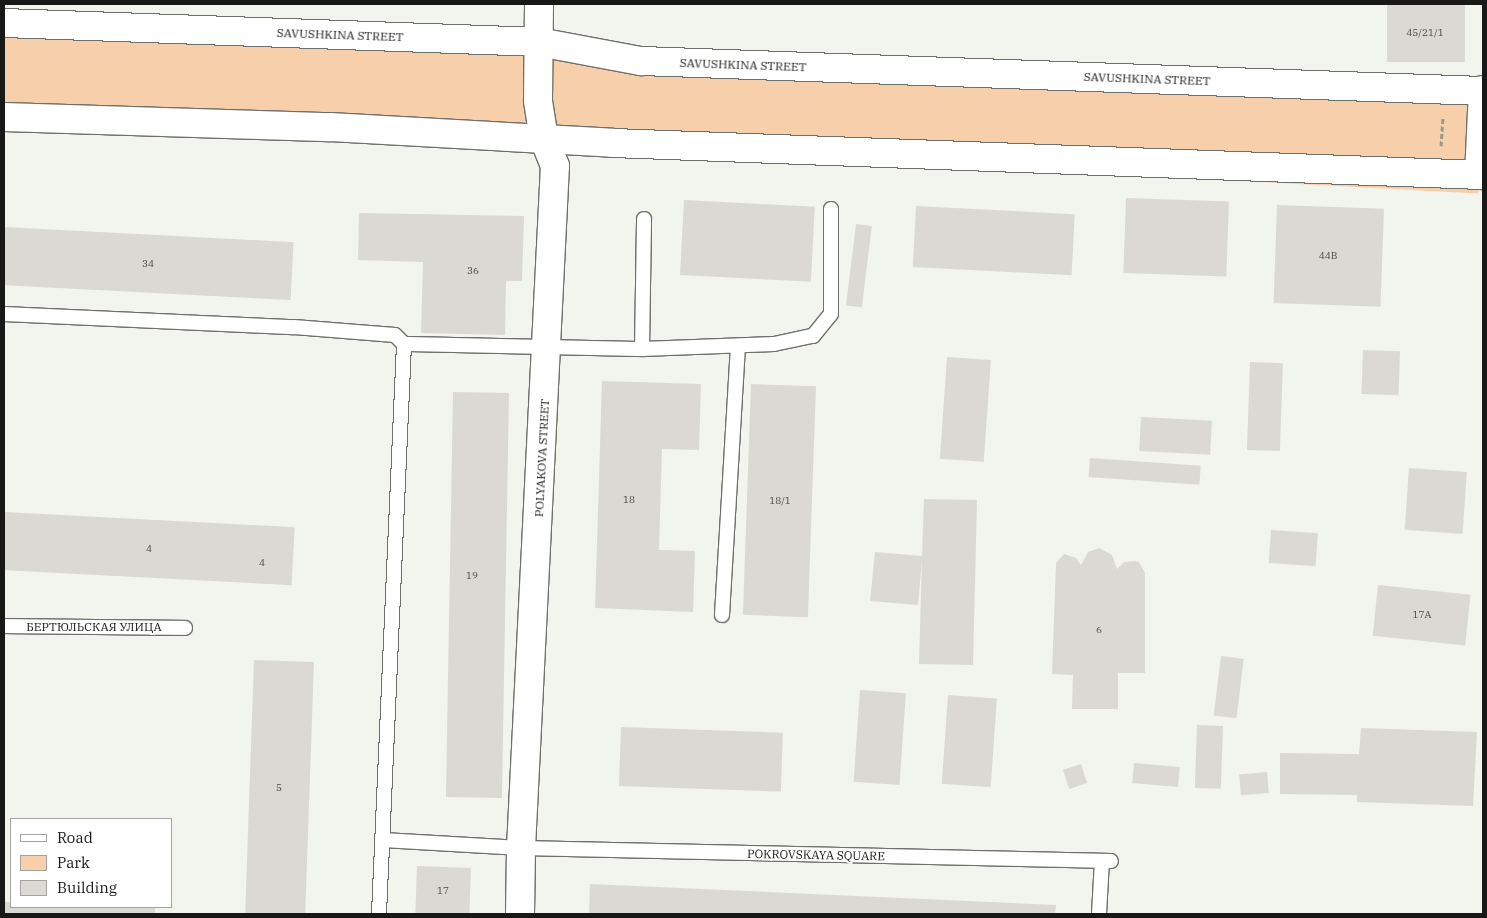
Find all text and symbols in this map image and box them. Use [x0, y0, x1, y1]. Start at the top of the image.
street label: SAVUSHKINA STREET [276, 26, 404, 44]
house number: 45/21/1 [1406, 27, 1444, 39]
street label: SAVUSHKINA STREET [679, 56, 807, 74]
street label: SAVUSHKINA STREET [1083, 70, 1211, 88]
house number: 44В [1319, 250, 1337, 262]
house number: 34 [142, 258, 154, 270]
house number: 36 [467, 265, 479, 277]
street label: POLYAKOVA STREET [532, 399, 552, 517]
house number: 18 [623, 494, 635, 506]
house number: 18/1 [769, 495, 791, 507]
house number: 4 [146, 543, 152, 555]
house number: 4 [259, 557, 265, 569]
house number: 19 [466, 570, 478, 582]
house number: 17А [1413, 609, 1431, 621]
street label: БЕРТЮЛЬСКАЯ УЛИЦА [26, 620, 162, 634]
house number: 6 [1096, 624, 1102, 636]
house number: 5 [276, 782, 282, 794]
legend [10, 818, 172, 908]
text: Road [57, 828, 93, 847]
street label: POKROVSKAYA SQUARE [747, 847, 885, 863]
text: Park [57, 853, 90, 872]
text: Building [57, 878, 117, 897]
house number: 17 [437, 885, 449, 897]

